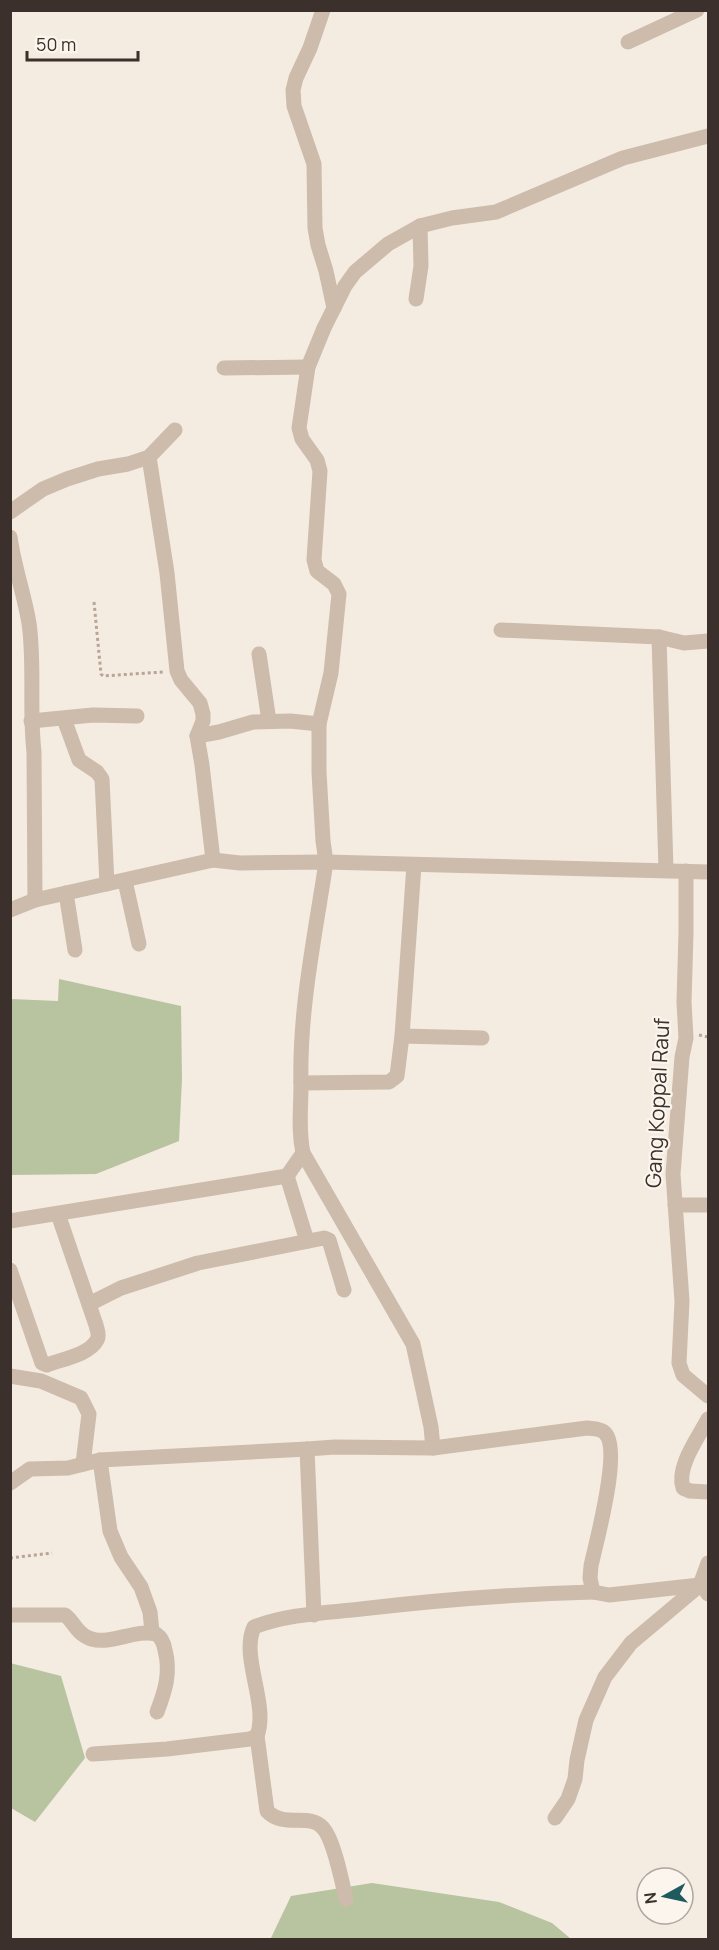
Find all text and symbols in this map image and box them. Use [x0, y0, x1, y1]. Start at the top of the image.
scale bar [27, 24, 138, 62]
text: 50 m [36, 32, 76, 56]
street label: Gang Koppal Rauf [639, 1017, 675, 1189]
north arrow [635, 1866, 695, 1926]
text: N [638, 1891, 662, 1905]

